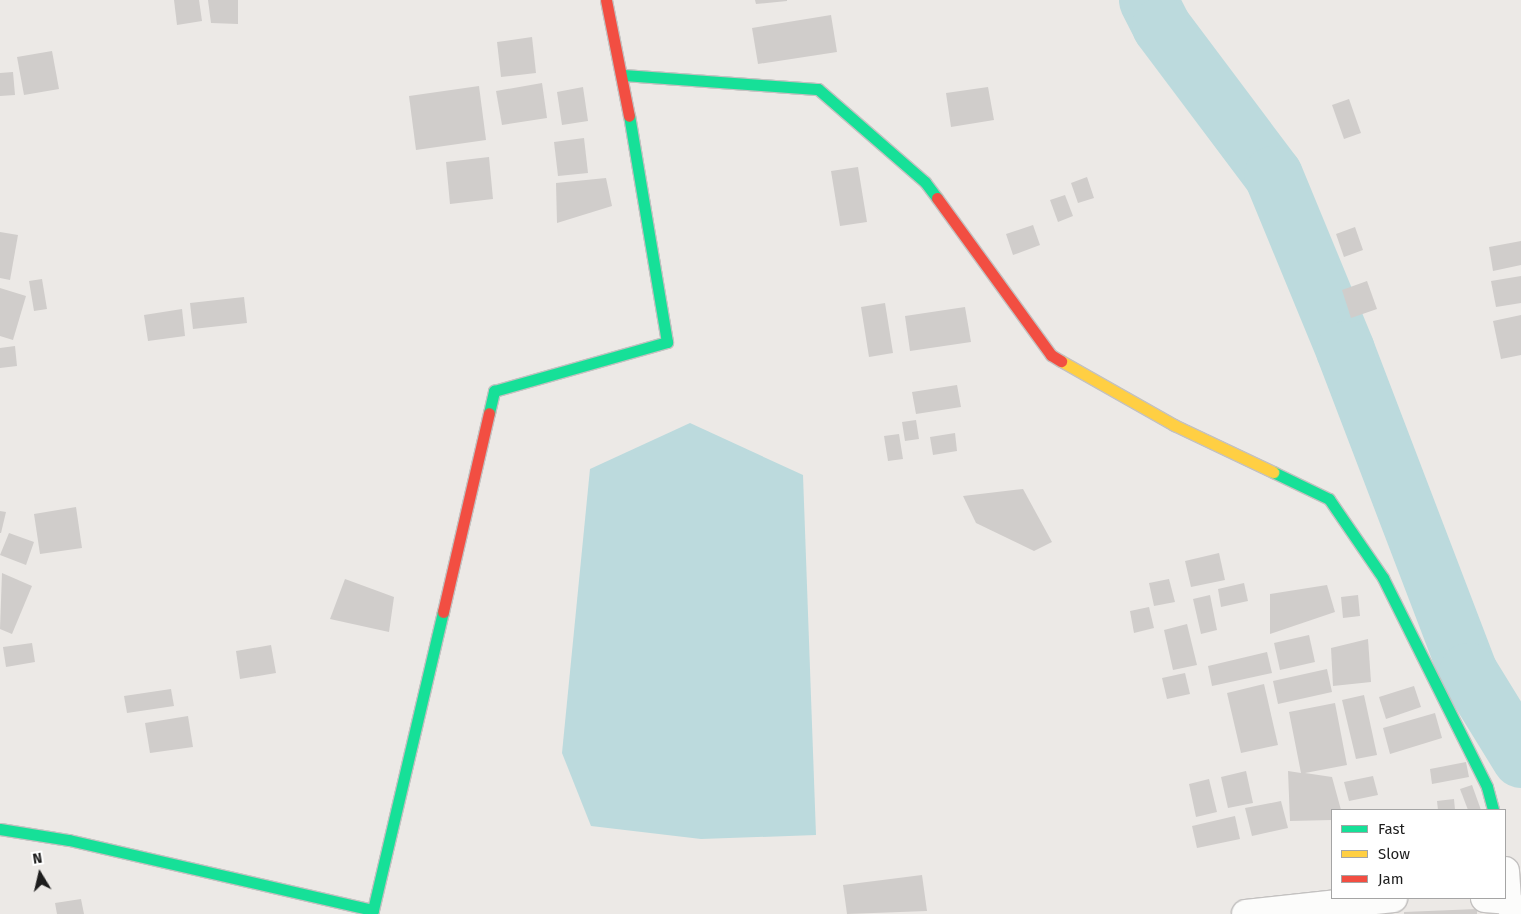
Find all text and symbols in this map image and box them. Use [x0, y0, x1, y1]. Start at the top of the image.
legend [1331, 809, 1506, 899]
text: Fast [1378, 820, 1405, 838]
text: Slow [1378, 845, 1410, 863]
north arrow [15, 849, 65, 899]
text: N [32, 850, 43, 868]
text: Jam [1378, 870, 1404, 888]

